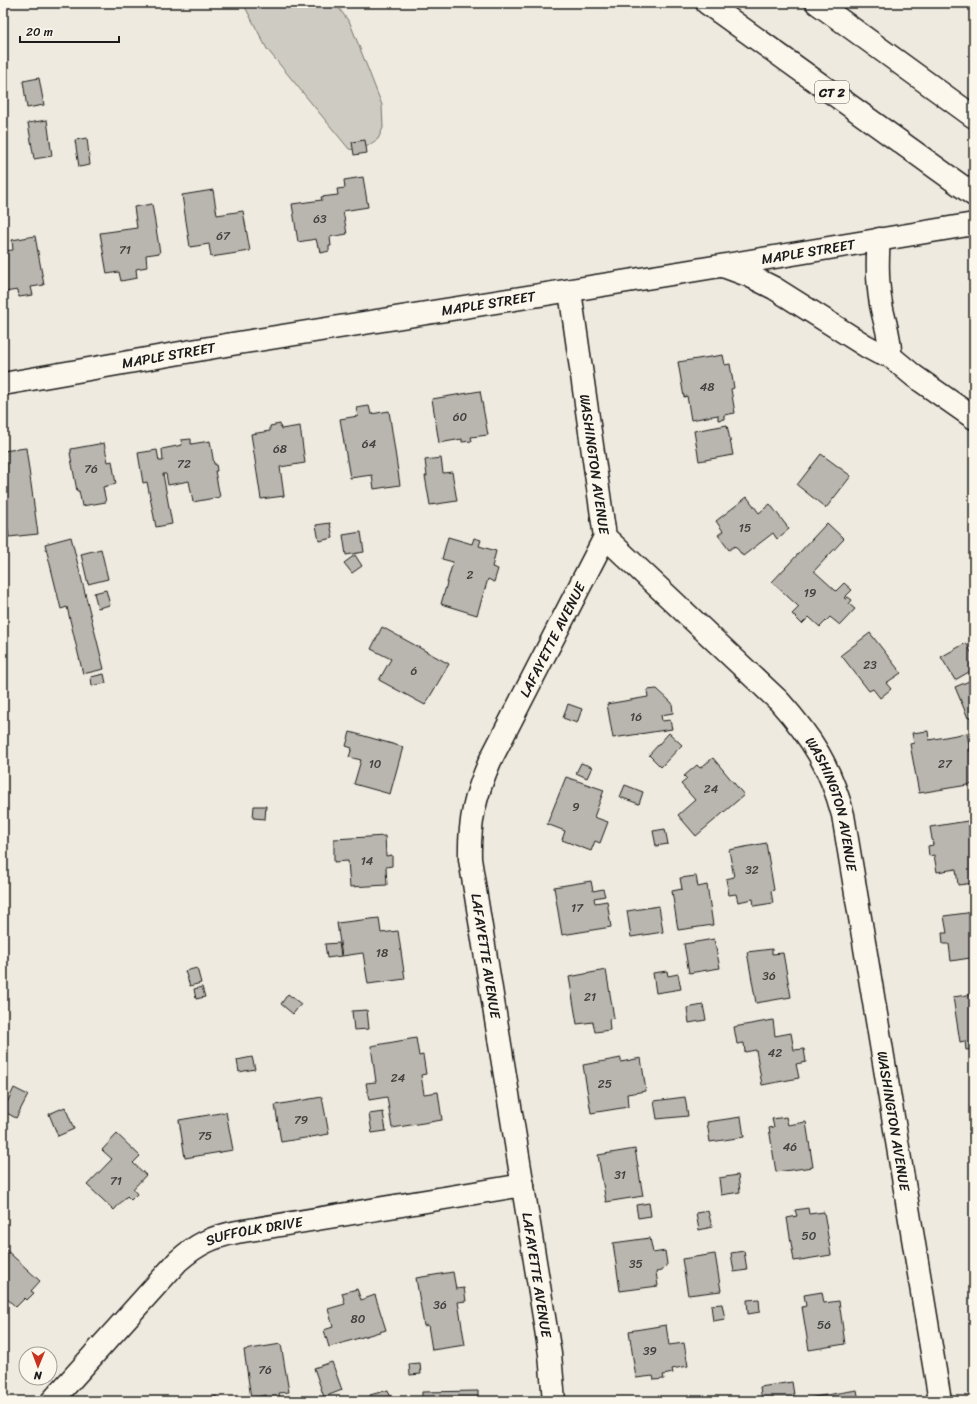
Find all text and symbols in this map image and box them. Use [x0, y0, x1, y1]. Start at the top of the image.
scale bar [20, 18, 119, 44]
text: 20 m [26, 21, 53, 43]
road number: CT 2 [815, 81, 849, 103]
house number: 63 [313, 208, 327, 230]
house number: 67 [216, 225, 231, 247]
street label: MAPLE STREET [759, 232, 858, 272]
house number: 71 [119, 239, 131, 261]
street label: MAPLE STREET [440, 284, 538, 323]
street label: MAPLE STREET [120, 335, 219, 376]
house number: 48 [700, 376, 714, 398]
street label: WASHINGTON AVENUE [572, 393, 617, 537]
house number: 60 [453, 406, 468, 428]
house number: 64 [362, 433, 377, 455]
house number: 68 [273, 438, 287, 460]
house number: 72 [177, 453, 191, 475]
house number: 76 [84, 458, 98, 480]
house number: 15 [739, 517, 751, 539]
house number: 2 [467, 564, 474, 586]
street label: LAFAYETTE AVENUE [513, 577, 593, 702]
house number: 19 [804, 582, 816, 604]
house number: 23 [863, 654, 877, 676]
house number: 6 [411, 660, 418, 682]
house number: 16 [630, 706, 642, 728]
street label: WASHINGTON AVENUE [798, 732, 864, 875]
house number: 10 [369, 753, 382, 775]
house number: 27 [938, 753, 953, 775]
house number: 24 [704, 778, 719, 800]
house number: 9 [572, 796, 580, 818]
house number: 14 [361, 850, 374, 872]
house number: 32 [745, 859, 759, 881]
street label: LAFAYETTE AVENUE [463, 892, 508, 1022]
house number: 17 [571, 897, 584, 919]
house number: 18 [376, 942, 388, 964]
house number: 36 [762, 965, 776, 987]
house number: 21 [584, 986, 596, 1008]
house number: 42 [768, 1042, 782, 1064]
street label: WASHINGTON AVENUE [869, 1049, 917, 1194]
house number: 24 [391, 1067, 406, 1089]
house number: 25 [598, 1073, 612, 1095]
house number: 79 [294, 1109, 308, 1131]
house number: 75 [198, 1125, 212, 1147]
house number: 46 [783, 1136, 797, 1158]
house number: 31 [614, 1164, 626, 1186]
house number: 71 [110, 1170, 122, 1192]
street label: SUFFOLK DRIVE [202, 1209, 306, 1253]
street label: LAFAYETTE AVENUE [514, 1211, 559, 1341]
house number: 50 [802, 1225, 817, 1247]
house number: 35 [629, 1253, 643, 1275]
house number: 36 [433, 1294, 447, 1316]
house number: 80 [351, 1308, 366, 1330]
house number: 56 [817, 1314, 831, 1336]
house number: 39 [643, 1340, 657, 1362]
north arrow [18, 1346, 58, 1386]
house number: 76 [258, 1359, 272, 1381]
text: N [33, 1366, 43, 1385]

